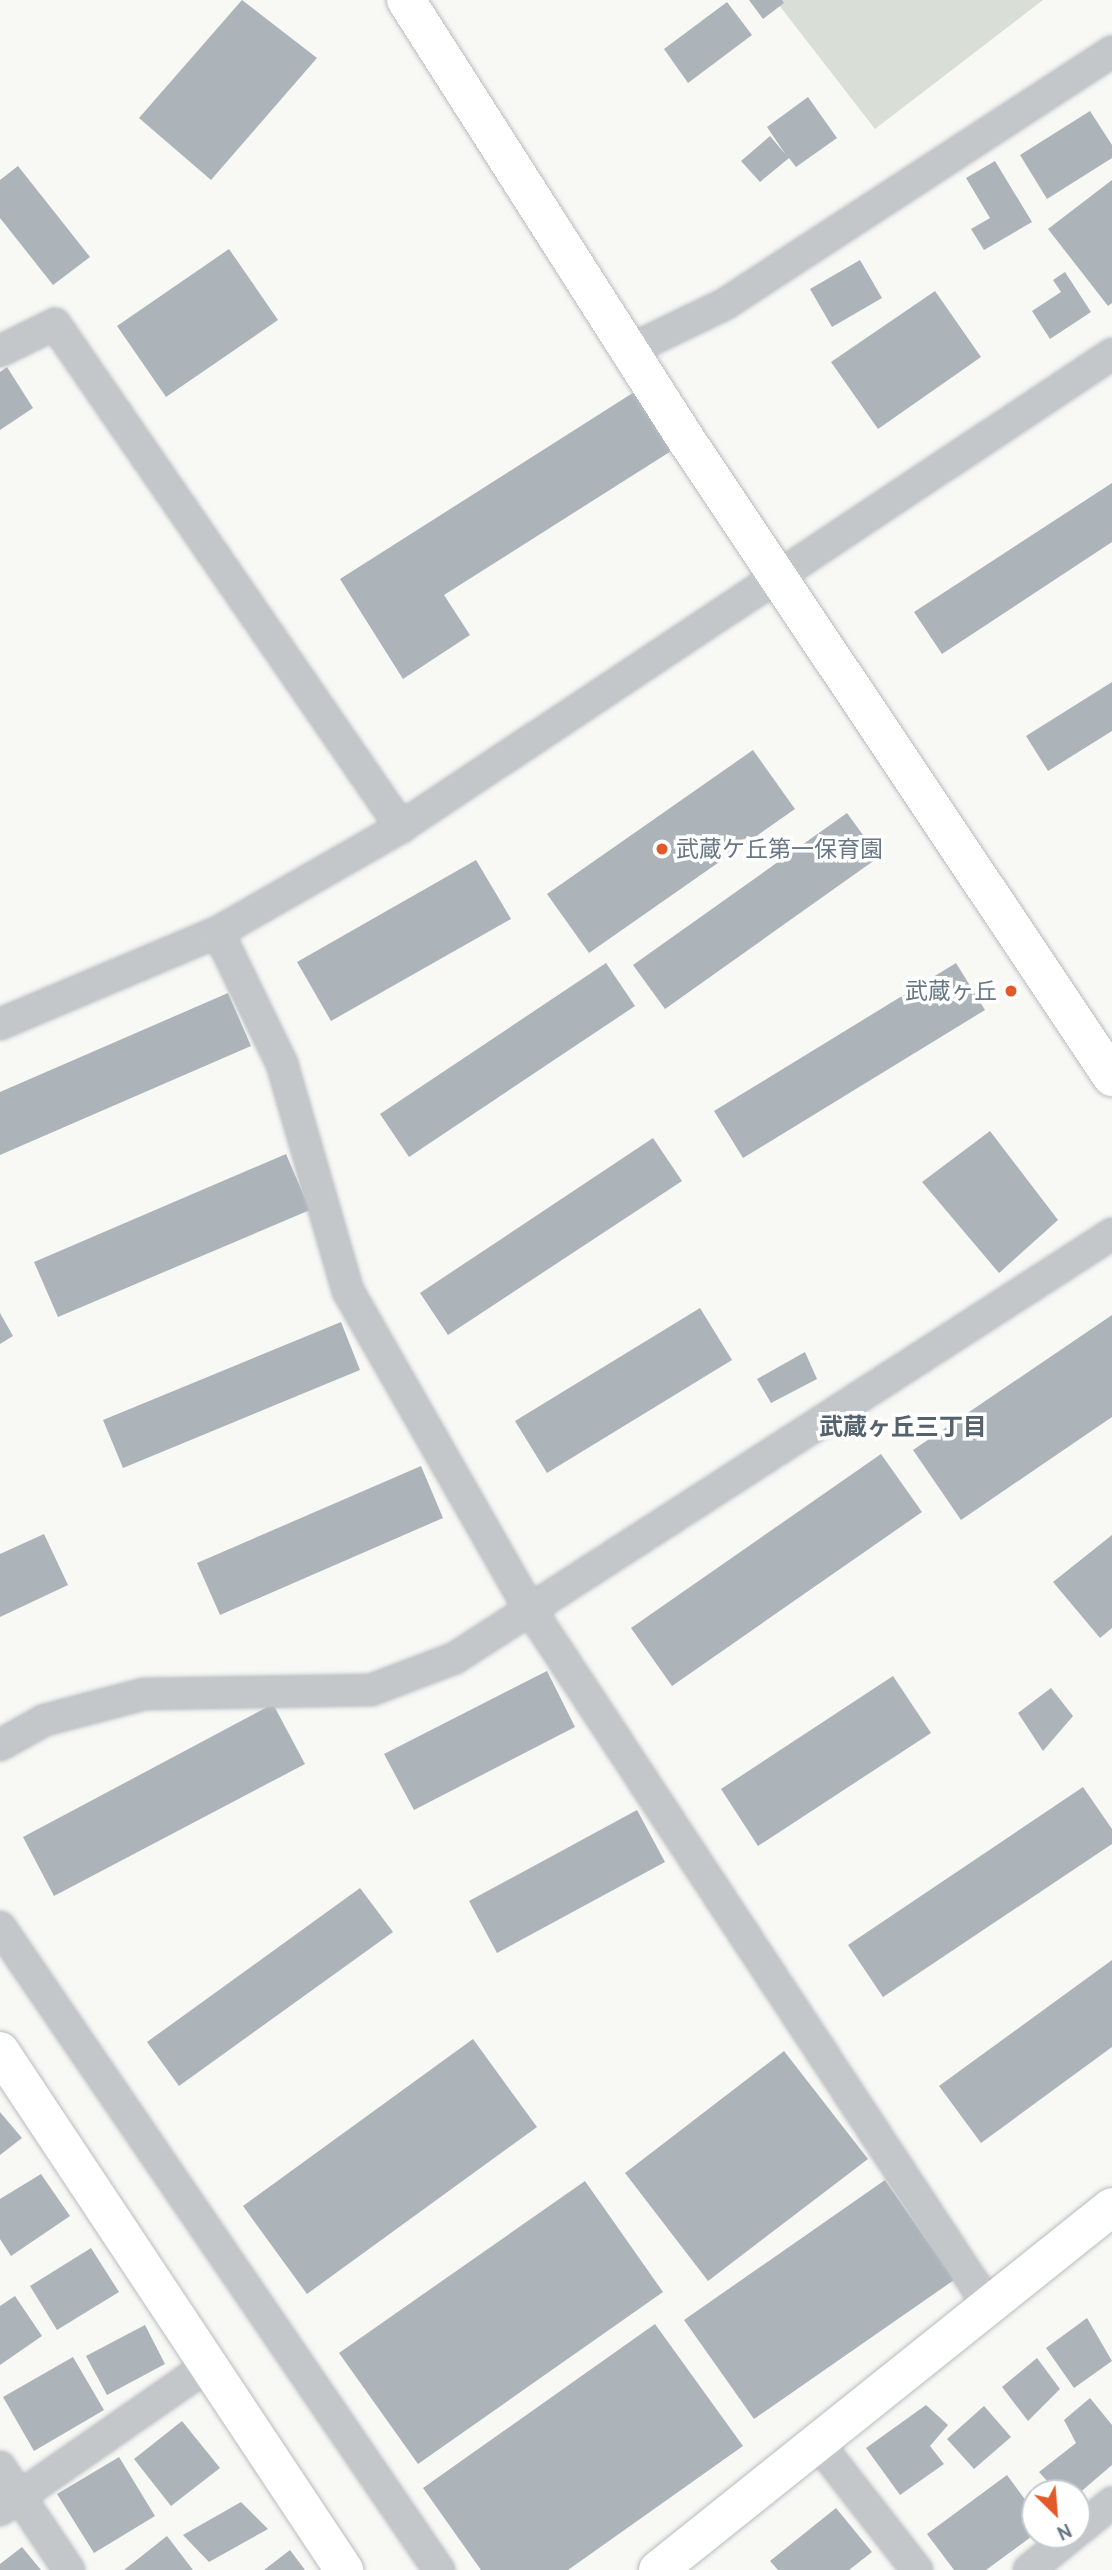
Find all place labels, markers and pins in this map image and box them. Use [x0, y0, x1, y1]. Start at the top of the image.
place label: 武蔵ケ丘第一保育園 [676, 835, 883, 863]
marker: 武蔵ケ丘第一保育園 [654, 841, 670, 857]
place label: 武蔵ヶ丘 [905, 977, 997, 1005]
marker: 武蔵ヶ丘 [1003, 983, 1019, 999]

